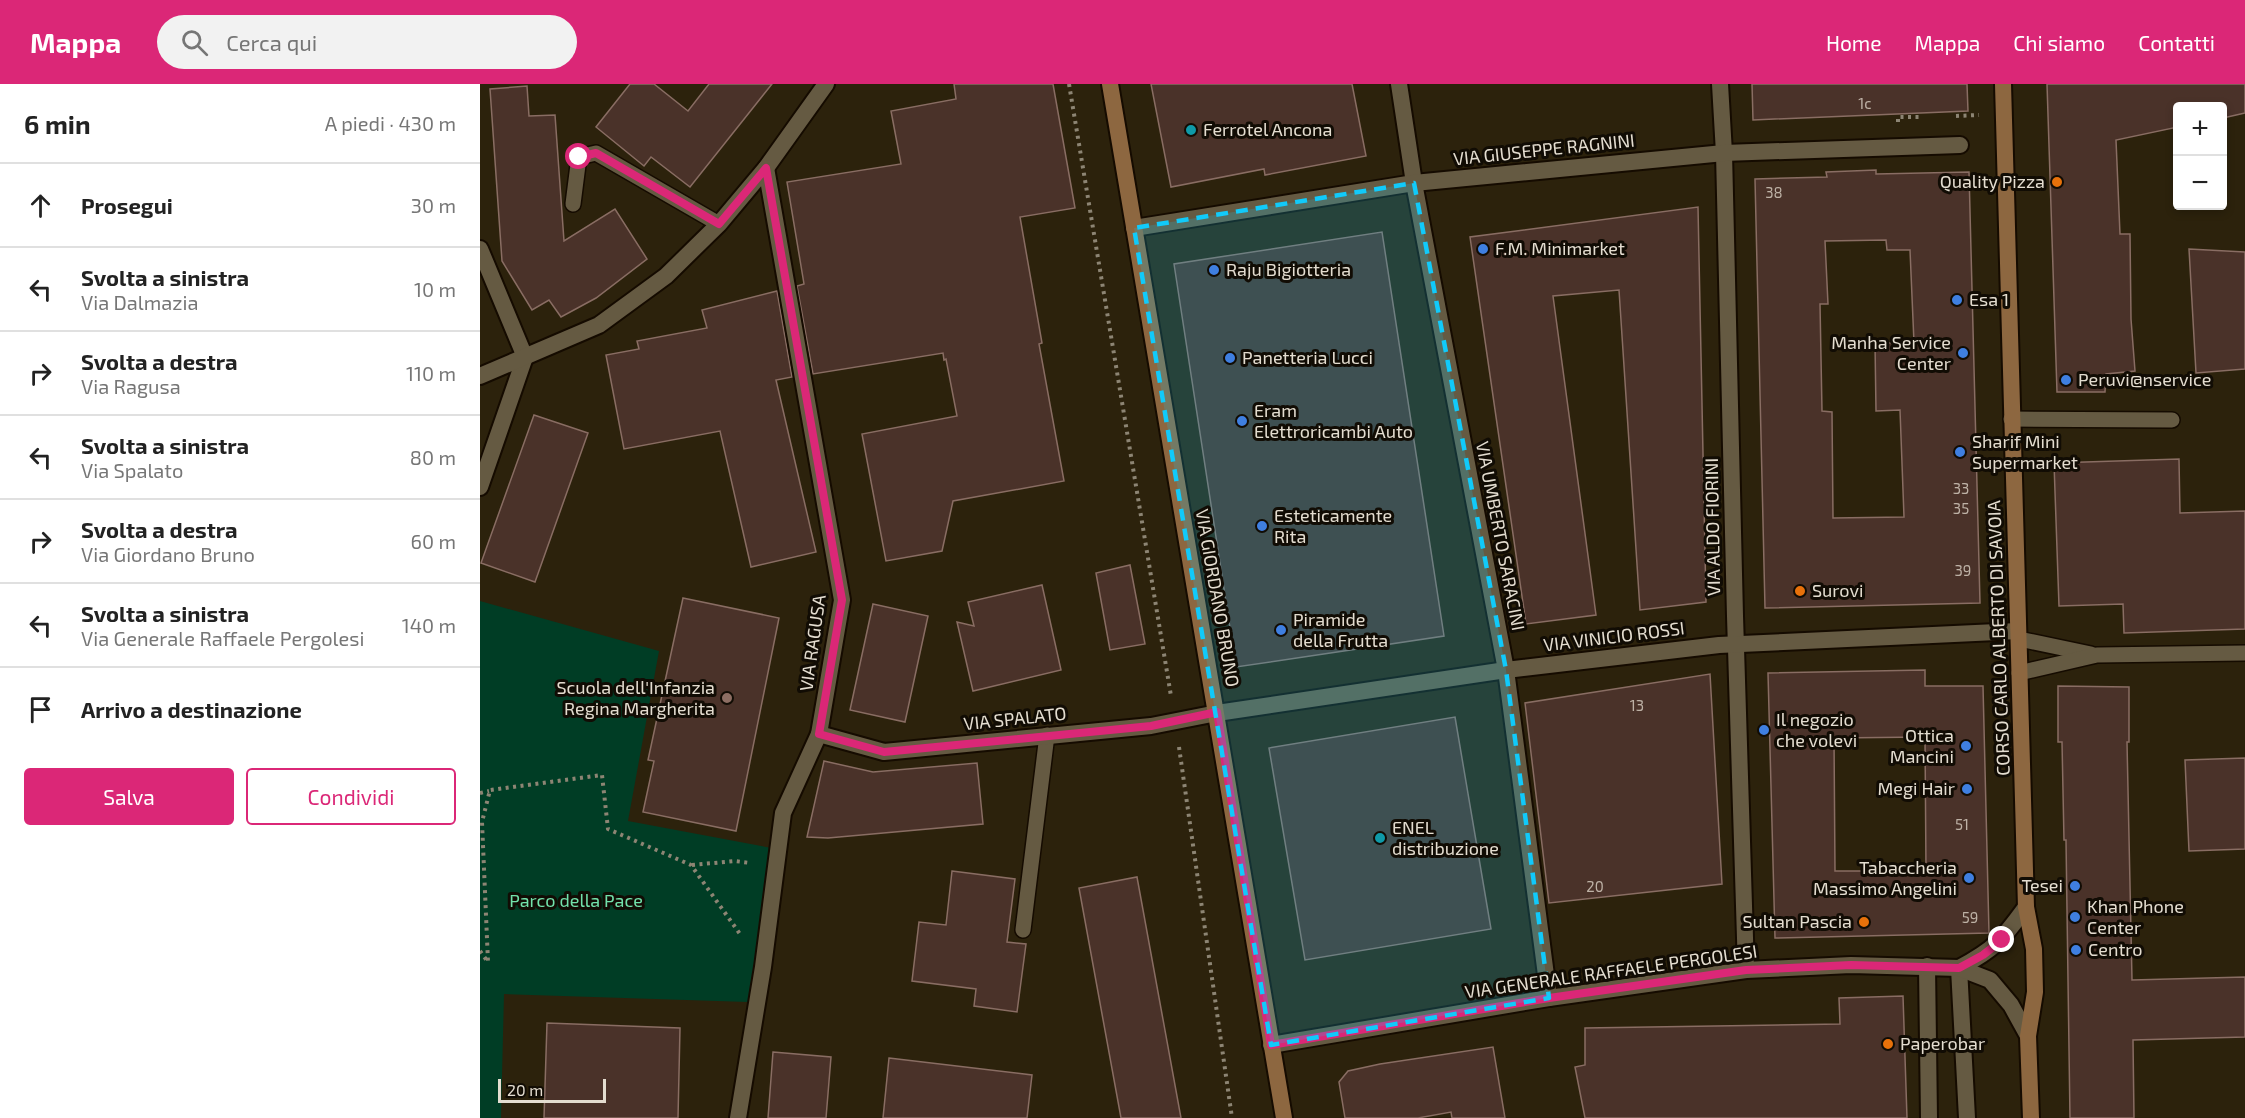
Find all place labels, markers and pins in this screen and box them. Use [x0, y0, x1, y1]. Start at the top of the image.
place label: Ferrotel Ancona [1203, 118, 1332, 140]
marker: Ferrotel Ancona [1184, 123, 1198, 137]
place label: Quality Pizza [1940, 170, 2045, 192]
marker: Quality Pizza [2050, 175, 2064, 189]
place label: F.M. Minimarket [1495, 237, 1625, 259]
marker: F.M. Minimarket [1476, 242, 1490, 256]
place label: Raju Bigiotteria [1226, 258, 1351, 280]
marker: Raju Bigiotteria [1207, 263, 1221, 277]
place label: Esa 1 [1969, 288, 2009, 310]
marker: Esa 1 [1950, 293, 1964, 307]
place label: Manha Service Center [1831, 331, 1951, 374]
place label: Panetteria Lucci [1242, 346, 1373, 368]
marker: Manha Service Center [1956, 346, 1970, 360]
marker: Panetteria Lucci [1223, 351, 1237, 365]
place label: Peruvi@nservice [2078, 368, 2211, 390]
marker: Peruvi@nservice [2059, 373, 2073, 387]
place label: Eram Elettroricambi Auto [1254, 399, 1413, 442]
marker: Eram Elettroricambi Auto [1235, 414, 1249, 428]
place label: Sharif Mini Supermarket [1972, 430, 2078, 473]
marker: Sharif Mini Supermarket [1953, 445, 1967, 459]
place label: Esteticamente Rita [1274, 504, 1392, 547]
marker: Esteticamente Rita [1255, 519, 1269, 533]
place label: Surovi [1812, 579, 1863, 601]
marker: Surovi [1793, 584, 1807, 598]
place label: Piramide della Frutta [1293, 608, 1388, 651]
marker: Piramide della Frutta [1274, 623, 1288, 637]
place label: Scuola dell'Infanzia Regina Margherita [556, 676, 715, 719]
marker: Scuola dell'Infanzia Regina Margherita [720, 691, 734, 705]
place label: Il negozio che volevi [1776, 708, 1857, 751]
marker: Il negozio che volevi [1757, 723, 1771, 737]
place label: Ottica Mancini [1890, 724, 1954, 767]
marker: Ottica Mancini [1959, 739, 1973, 753]
place label: Megi Hair [1877, 777, 1955, 799]
marker: Megi Hair [1960, 782, 1974, 796]
place label: ENEL distribuzione [1392, 816, 1499, 859]
marker: ENEL distribuzione [1373, 831, 1387, 845]
place label: Tabaccheria Massimo Angelini [1813, 856, 1957, 899]
marker: Tabaccheria Massimo Angelini [1962, 871, 1976, 885]
place label: Tesei [2022, 874, 2063, 896]
marker: Tesei [2068, 879, 2082, 893]
place label: Khan Phone Center [2087, 895, 2184, 938]
place label: Sultan Pascia [1742, 910, 1852, 932]
marker: Khan Phone Center [2068, 910, 2082, 924]
marker: Sultan Pascia [1857, 915, 1871, 929]
place label: Centro [2088, 938, 2142, 960]
marker: Centro [2069, 943, 2083, 957]
place label: Paperobar [1900, 1032, 1985, 1054]
marker: Paperobar [1881, 1037, 1895, 1051]

